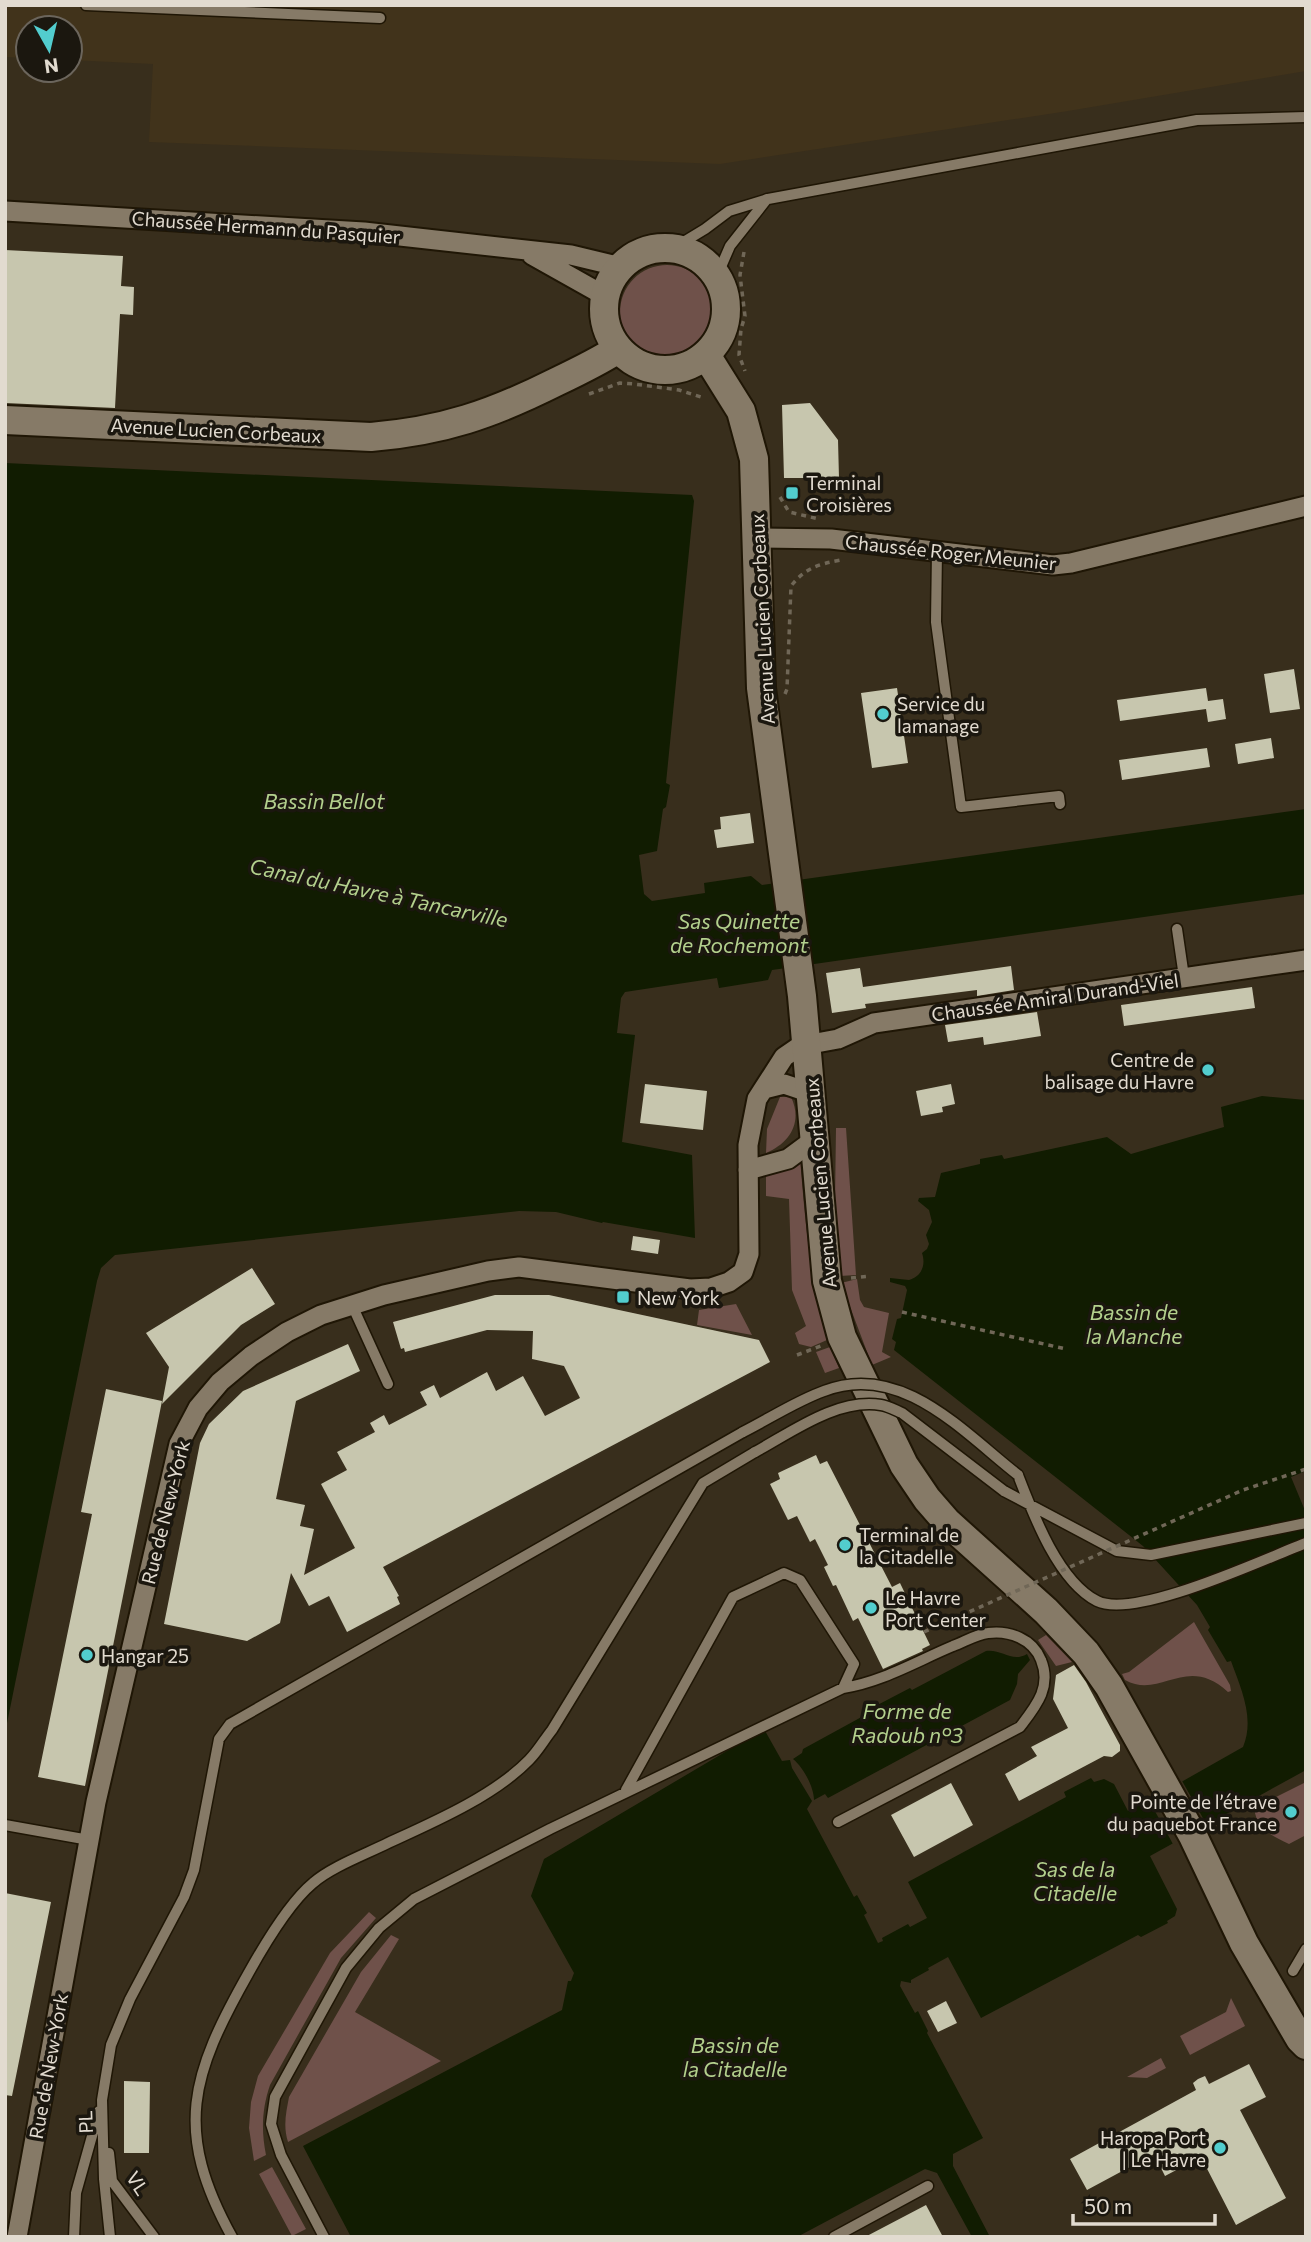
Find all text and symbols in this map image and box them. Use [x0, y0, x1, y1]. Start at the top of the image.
north arrow [14, 14, 84, 84]
text: N [43, 54, 60, 79]
street label: Chaussée Hermann du Pasquier [131, 206, 401, 248]
street label: Avenue Lucien Corbeaux [110, 413, 322, 447]
place label: Terminal Croisières [806, 471, 892, 516]
marker: Terminal Croisières [784, 485, 800, 501]
street label: Avenue Lucien Corbeaux [745, 513, 779, 725]
street label: Chaussée Roger Meunier [844, 529, 1058, 575]
place label: Service du lamanage [897, 692, 985, 737]
marker: Service du lamanage [875, 706, 891, 722]
water label: Bassin Bellot [263, 788, 385, 813]
water label: Canal du Havre à Tancarville [248, 852, 510, 932]
water label: Sas Quinette de Rochemont [670, 908, 808, 957]
street label: Chaussée Amiral Durand-Viel [930, 968, 1180, 1026]
place label: Centre de balisage du Havre [1045, 1048, 1194, 1093]
marker: Centre de balisage du Havre [1200, 1062, 1216, 1078]
street label: Avenue Lucien Corbeaux [799, 1077, 841, 1289]
place label: New York [637, 1286, 720, 1309]
marker: New York [615, 1289, 631, 1305]
water label: Bassin de la Manche [1086, 1299, 1182, 1348]
street label: Rue de New-York [136, 1438, 194, 1586]
place label: Terminal de la Citadelle [859, 1523, 959, 1568]
marker: Terminal de la Citadelle [837, 1537, 853, 1553]
place label: Le Havre Port Center [885, 1586, 987, 1631]
marker: Le Havre Port Center [863, 1600, 879, 1616]
place label: Hangar 25 [101, 1644, 189, 1667]
marker: Hangar 25 [79, 1647, 95, 1663]
water label: Forme de Radoub n°3 [851, 1698, 963, 1747]
place label: Pointe de l’étrave du paquebot France [1107, 1790, 1277, 1835]
marker: Pointe de l’étrave du paquebot France [1283, 1804, 1299, 1820]
water label: Sas de la Citadelle [1033, 1856, 1117, 1905]
street label: Rue de New-York [24, 1991, 72, 2141]
water label: Bassin de la Citadelle [683, 2032, 787, 2081]
street label: PL [73, 2110, 97, 2134]
place label: Haropa Port | Le Havre [1100, 2126, 1206, 2171]
marker: Haropa Port | Le Havre [1212, 2140, 1228, 2156]
street label: VL [122, 2167, 154, 2199]
scale bar [1073, 2182, 1215, 2226]
text: 50 m [1084, 2193, 1132, 2218]

